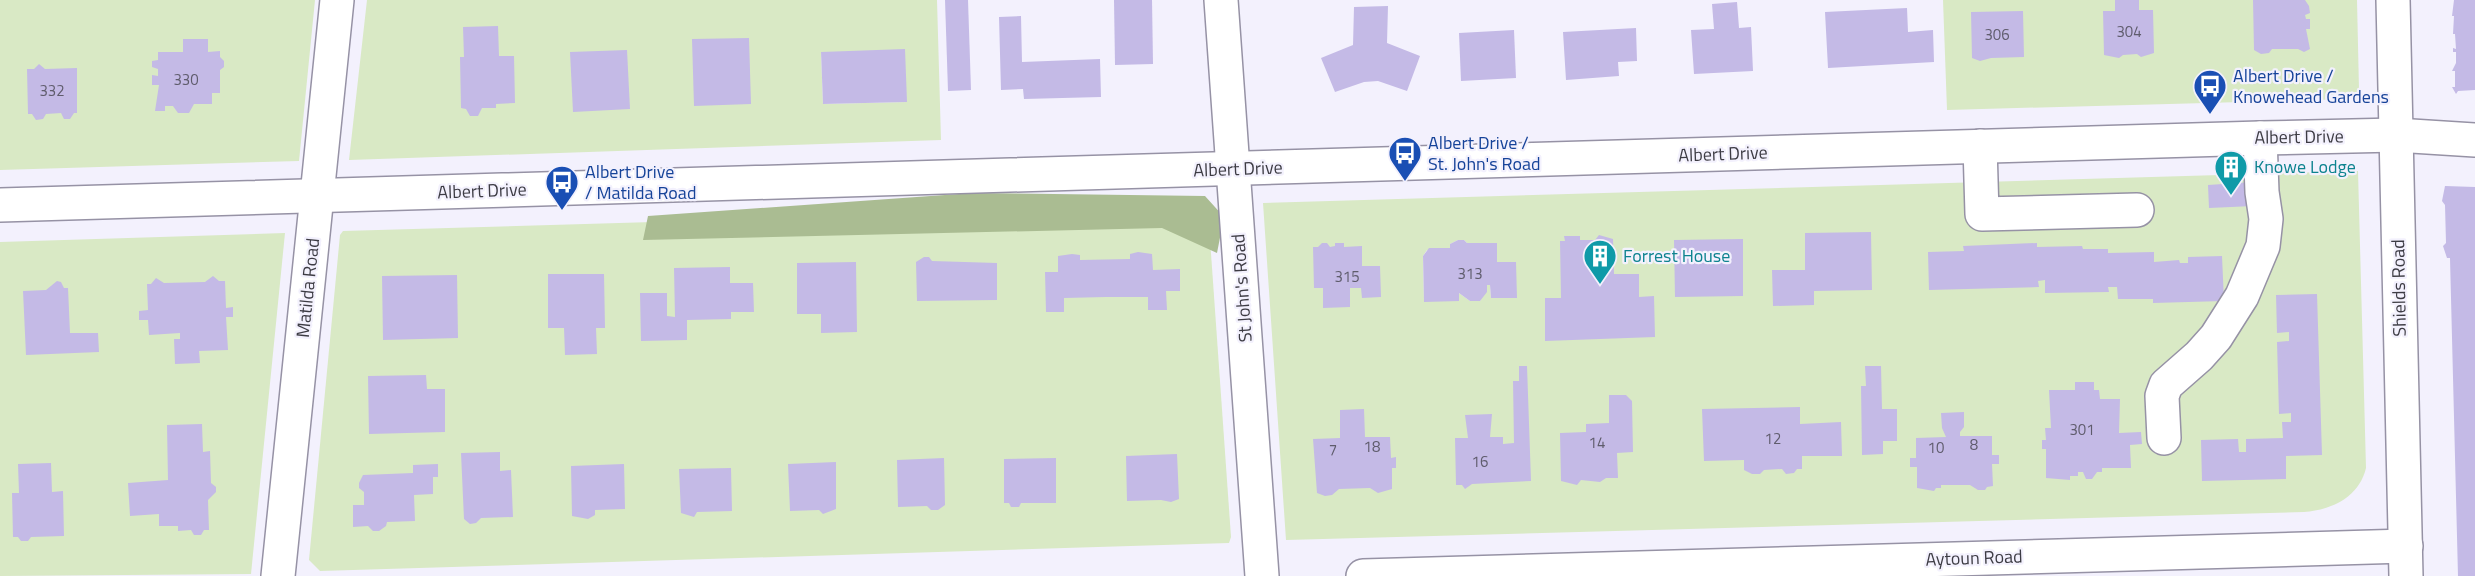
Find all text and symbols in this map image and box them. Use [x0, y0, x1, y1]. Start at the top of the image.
house number: 304 [2116, 20, 2142, 43]
house number: 306 [1984, 23, 2010, 46]
place label: Albert Drive / Knowehead Gardens [2233, 62, 2389, 110]
house number: 330 [173, 68, 199, 91]
bus stop icon: Albert Drive / Knowehead Gardens [2192, 68, 2228, 115]
house number: 332 [39, 79, 65, 102]
street label: Albert Drive [2254, 122, 2344, 151]
place label: Albert Drive / St. John's Road [1428, 129, 1540, 177]
bus stop icon: Albert Drive / St. John's Road [1387, 135, 1423, 182]
street label: Albert Drive [1678, 138, 1768, 169]
building icon: Knowe Lodge [2213, 149, 2249, 196]
street label: Albert Drive [1193, 153, 1283, 184]
place label: Knowe Lodge [2254, 153, 2356, 180]
place label: Albert Drive / Matilda Road [585, 158, 696, 206]
bus stop icon: Albert Drive / Matilda Road [544, 164, 580, 211]
street label: Albert Drive [437, 175, 527, 206]
street label: St John's Road [1224, 233, 1259, 343]
street label: Matilda Road [289, 237, 326, 339]
building icon: Forrest House [1582, 238, 1618, 285]
street label: Shields Road [2384, 239, 2413, 337]
place label: Forrest House [1623, 242, 1730, 269]
house number: 313 [1457, 262, 1483, 285]
house number: 315 [1334, 265, 1360, 288]
house number: 301 [2069, 418, 2095, 441]
house number: 12 [1765, 427, 1781, 450]
house number: 14 [1589, 431, 1605, 454]
house number: 8 [1970, 433, 1978, 456]
house number: 18 [1364, 435, 1380, 458]
house number: 10 [1928, 436, 1944, 459]
house number: 7 [1329, 438, 1337, 461]
house number: 16 [1472, 450, 1488, 473]
street label: Aytoun Road [1925, 542, 2023, 573]

